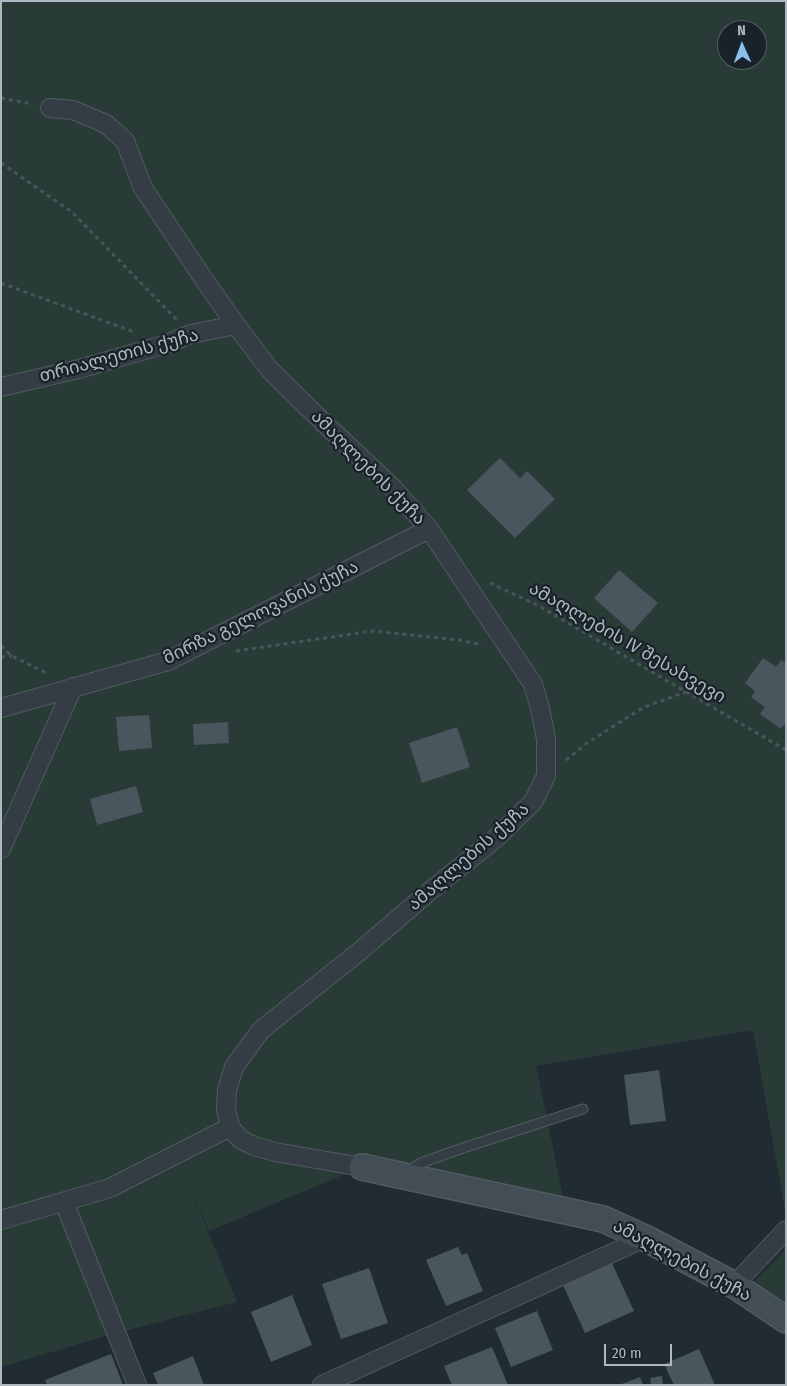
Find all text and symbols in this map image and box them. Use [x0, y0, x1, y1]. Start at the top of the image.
north arrow [717, 20, 767, 70]
text: N [737, 22, 746, 39]
street label: თრიალეთის ქუჩა [37, 324, 201, 388]
street label: ამაღლების ქუჩა [306, 406, 430, 530]
street label: მირზა გელოვანის ქუჩა [160, 556, 362, 670]
street label: ამაღლების IV შესახვევი [525, 578, 729, 708]
street label: ამაღლების ქუჩა [404, 798, 534, 916]
street label: ამაღლების ქუჩა [609, 1215, 755, 1307]
scale bar [607, 1334, 674, 1366]
text: 20 m [612, 1344, 642, 1362]

